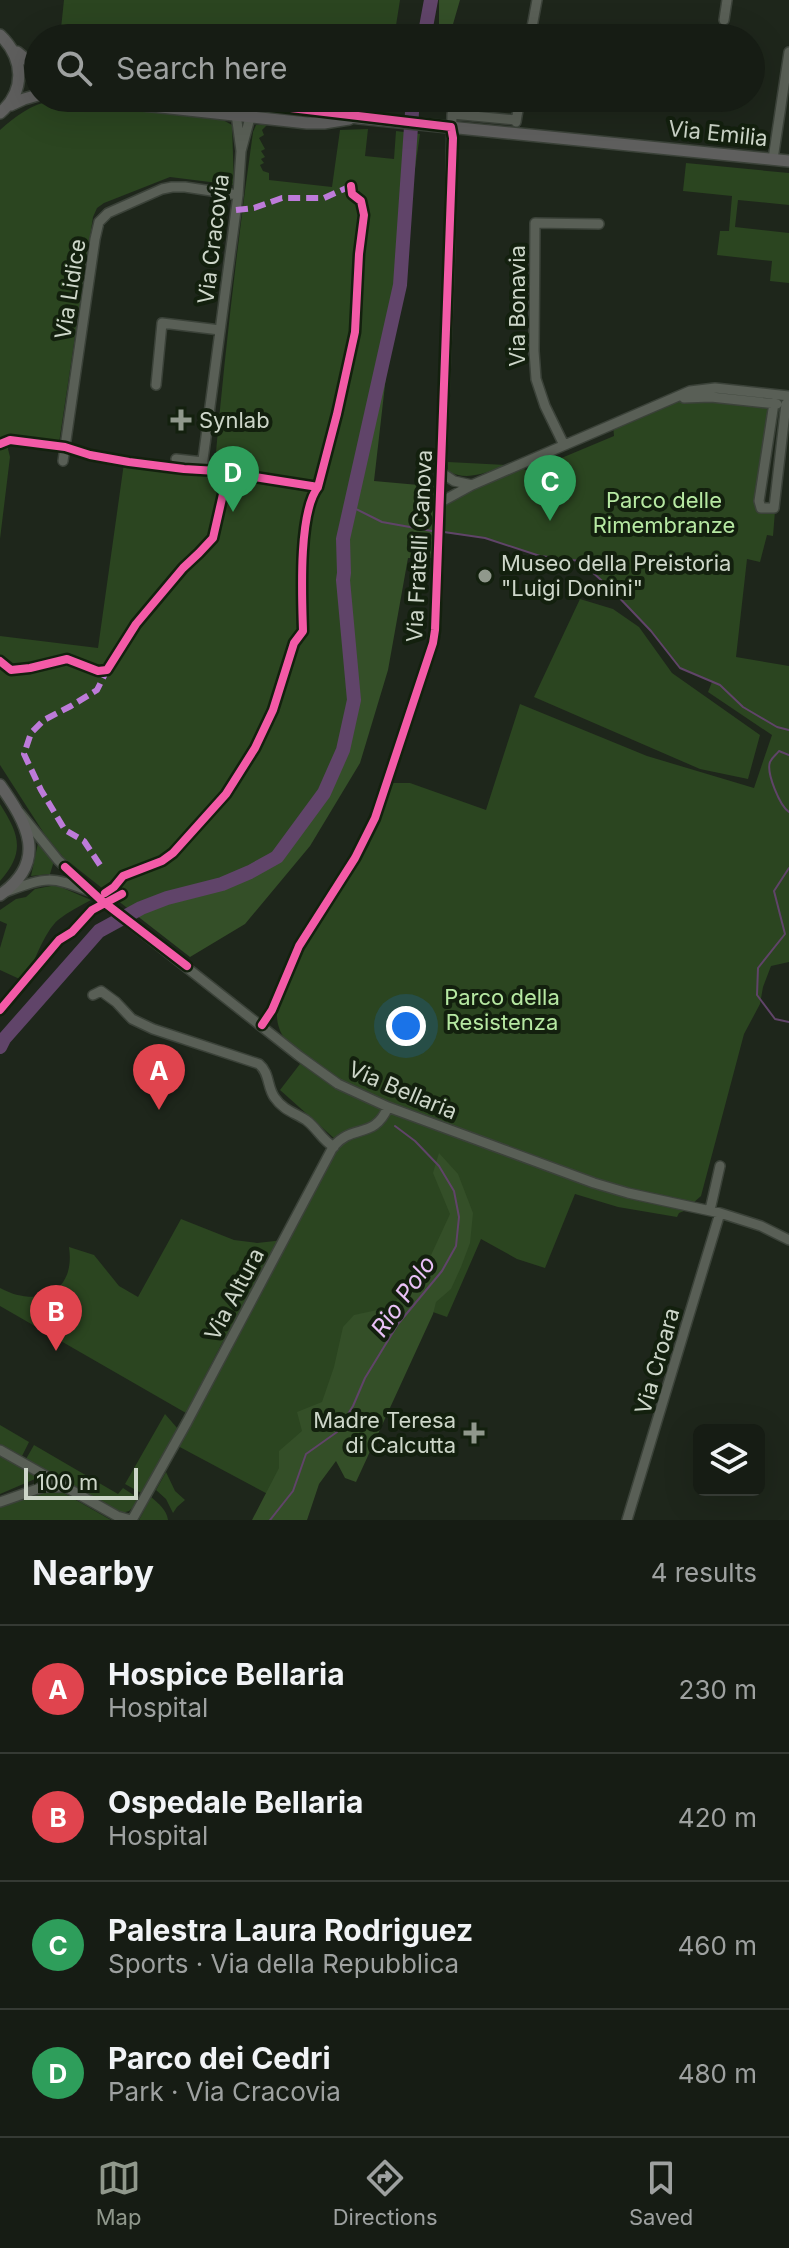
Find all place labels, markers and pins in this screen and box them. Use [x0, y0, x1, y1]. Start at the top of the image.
place label: Synlab [199, 407, 270, 433]
marker: Synlab [170, 409, 192, 431]
pin: D [207, 446, 259, 512]
pin: C [524, 455, 576, 521]
place label: Museo della Preistoria "Luigi Donini" [501, 550, 731, 601]
marker: Museo della Preistoria "Luigi Donini" [476, 567, 494, 585]
pin: A [133, 1044, 185, 1110]
pin: B [30, 1285, 82, 1351]
place label: Madre Teresa di Calcutta [313, 1407, 456, 1458]
marker: Madre Teresa di Calcutta [463, 1422, 485, 1444]

